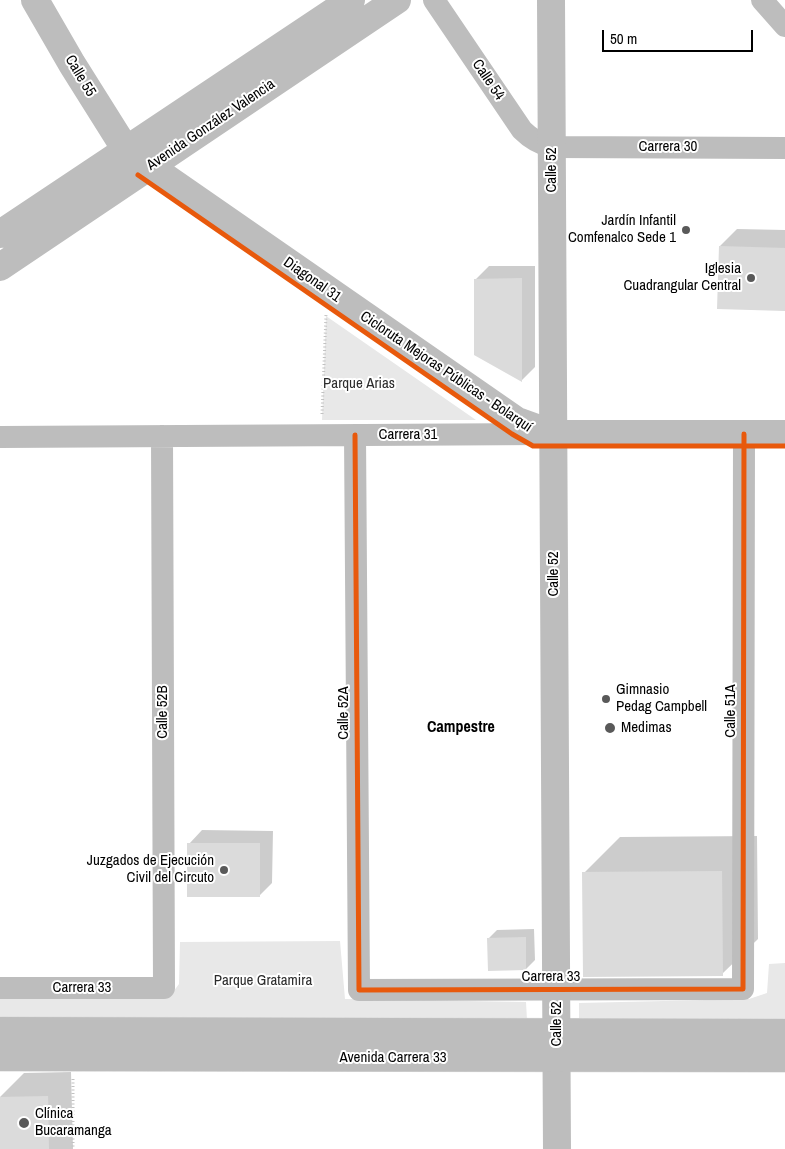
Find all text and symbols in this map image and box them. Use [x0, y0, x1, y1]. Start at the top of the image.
scale bar [605, 20, 756, 52]
text: 50 m [610, 28, 637, 49]
street label: Calle 55 [61, 52, 99, 100]
street label: Calle 54 [468, 56, 508, 104]
street label: Avenida González Valencia [144, 75, 278, 175]
street label: Carrera 30 [639, 138, 697, 156]
street label: Calle 52 [543, 147, 561, 193]
place label: Jardín Infantil Comfenalco Sede 1 [568, 212, 676, 247]
marker: Jardín Infantil Comfenalco Sede 1 [680, 224, 692, 236]
street label: Diagonal 31 [280, 254, 344, 306]
place label: Iglesia Cuadrangular Central [623, 260, 741, 295]
marker: Iglesia Cuadrangular Central [745, 272, 757, 284]
street label: Cicloruta Mejoras Públicas - Bolarquí [357, 308, 535, 436]
park label: Parque Arias [323, 375, 395, 393]
street label: Carrera 31 [379, 426, 437, 444]
street label: Calle 52 [545, 551, 563, 597]
place label: Gimnasio Pedag Campbell [616, 681, 707, 716]
street label: Calle 51A [722, 684, 740, 738]
street label: Calle 52B [154, 685, 172, 739]
street label: Calle 52A [335, 686, 353, 740]
marker: Gimnasio Pedag Campbell [600, 693, 612, 705]
district label: Campestre [427, 718, 495, 738]
place label: Medimas [621, 719, 672, 737]
marker: Medimas [603, 721, 617, 735]
place label: Juzgados de Ejecución Civil del Circuto [87, 852, 214, 887]
marker: Juzgados de Ejecución Civil del Circuto [218, 864, 230, 876]
street label: Carrera 33 [522, 968, 580, 986]
park label: Parque Gratamira [214, 972, 312, 990]
street label: Carrera 33 [53, 979, 111, 997]
street label: Calle 52 [548, 1001, 566, 1047]
street label: Avenida Carrera 33 [339, 1049, 447, 1067]
place label: Clínica Bucaramanga [35, 1105, 112, 1140]
marker: Clínica Bucaramanga [17, 1116, 31, 1130]

